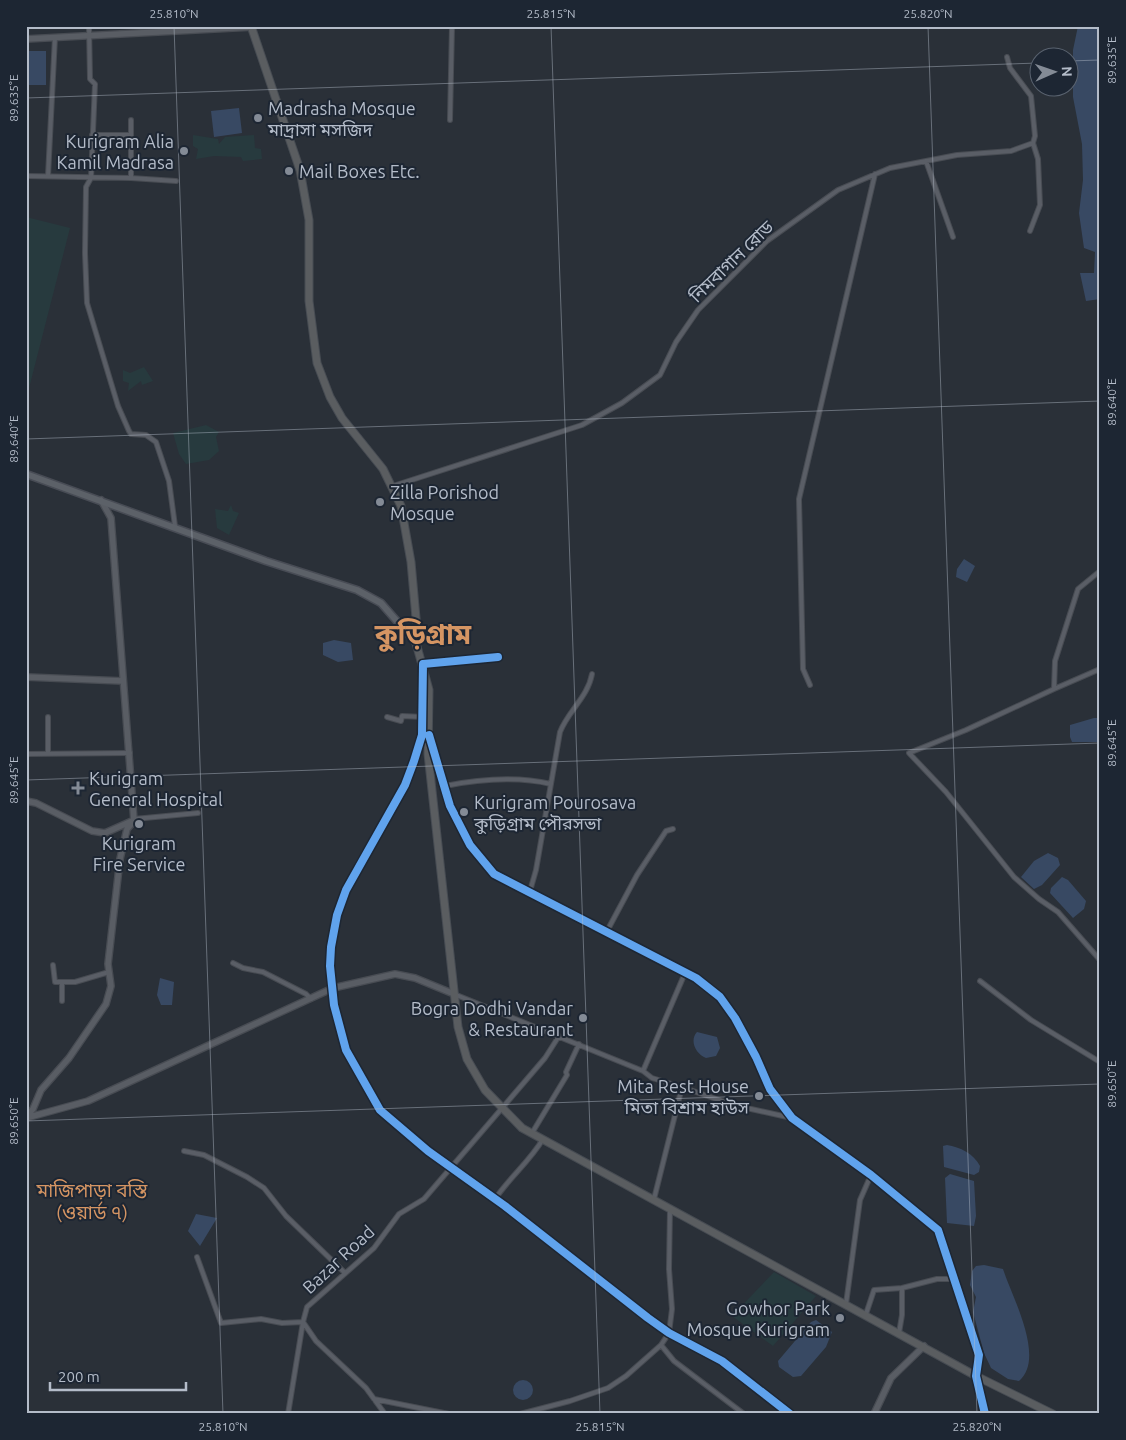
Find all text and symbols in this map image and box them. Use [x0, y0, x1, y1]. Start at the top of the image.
text: 25.810°N [149, 7, 199, 20]
text: 25.815°N [526, 7, 576, 20]
text: 25.820°N [903, 7, 953, 20]
text: 89.635°E [1105, 36, 1118, 84]
north arrow [1028, 48, 1078, 98]
text: N [1059, 66, 1075, 77]
text: 89.635°E [7, 74, 20, 122]
place label: Madrasha Mosque মাদ্রাসা মসজিদ [267, 98, 416, 139]
marker: Madrasha Mosque মাদ্রাসা মসজিদ [252, 112, 264, 124]
place label: Kurigram Alia Kamil Madrasa [57, 131, 174, 172]
marker: Kurigram Alia Kamil Madrasa [178, 145, 190, 157]
place label: Mail Boxes Etc. [299, 161, 420, 181]
marker: Mail Boxes Etc. [283, 165, 295, 177]
street label: নিমবাগান রোড [684, 216, 777, 307]
text: 89.640°E [1105, 378, 1118, 426]
text: 89.640°E [7, 415, 20, 463]
place label: Zilla Porishod Mosque [390, 482, 499, 523]
marker: Zilla Porishod Mosque [374, 496, 386, 508]
district label: কুড়িগ্রাম [374, 618, 472, 652]
text: 89.645°E [1105, 719, 1118, 767]
text: 89.645°E [7, 756, 20, 804]
place label: Kurigram General Hospital [89, 768, 223, 809]
marker: Kurigram General Hospital [71, 781, 85, 795]
place label: Kurigram Pourosava কুড়িগ্রাম পৌরসভা [473, 792, 636, 835]
marker: Kurigram Pourosava কুড়িগ্রাম পৌরসভা [458, 806, 470, 818]
marker: Kurigram Fire Service [133, 818, 145, 830]
place label: Kurigram Fire Service [93, 833, 185, 874]
place label: Bogra Dodhi Vandar & Restaurant [411, 998, 573, 1039]
marker: Bogra Dodhi Vandar & Restaurant [577, 1012, 589, 1024]
text: 89.650°E [1105, 1060, 1118, 1108]
place label: Mita Rest House মিতা বিশ্রাম হাউস [617, 1076, 750, 1117]
marker: Mita Rest House মিতা বিশ্রাম হাউস [753, 1090, 765, 1102]
text: 89.650°E [7, 1097, 20, 1145]
district label: মাজিপাড়া বস্তি (ওয়ার্ড ৭) [36, 1179, 149, 1223]
street label: Bazar Road [298, 1221, 378, 1297]
place label: Gowhor Park Mosque Kurigram [687, 1298, 830, 1339]
marker: Gowhor Park Mosque Kurigram [834, 1312, 846, 1324]
scale bar [50, 1360, 186, 1392]
text: 200 m [58, 1368, 100, 1385]
text: 25.810°N [198, 1420, 248, 1433]
text: 25.815°N [575, 1420, 625, 1433]
text: 25.820°N [952, 1420, 1002, 1433]

